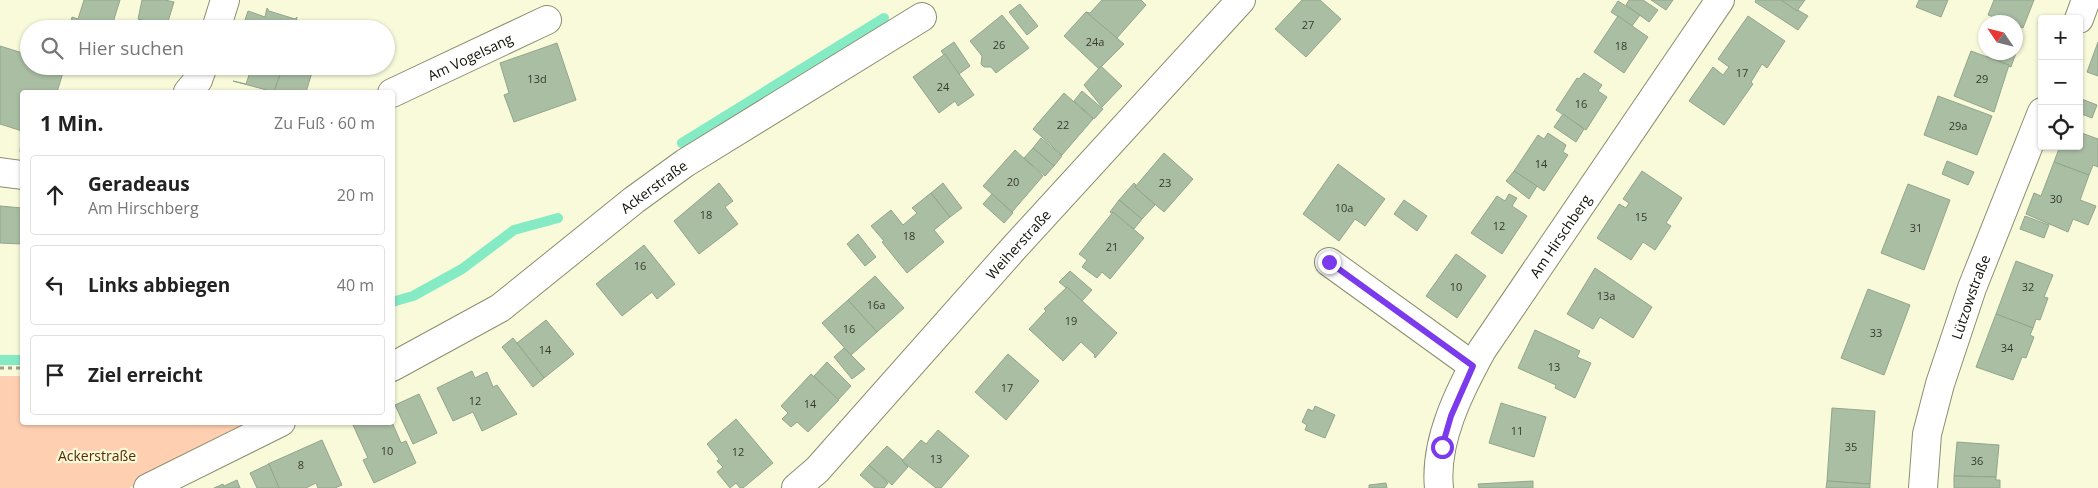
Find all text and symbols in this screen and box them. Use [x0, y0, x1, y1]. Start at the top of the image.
north arrow [1978, 15, 2023, 60]
map controls [2038, 15, 2083, 150]
button: + [2038, 15, 2083, 60]
house number: 27 [1302, 17, 1314, 32]
search box [20, 20, 395, 75]
street label: Am Vogelsang [424, 28, 516, 85]
icon: search [38, 34, 66, 62]
house number: 24a [1086, 34, 1104, 49]
text: Hier suchen [78, 35, 184, 61]
house number: 26 [993, 37, 1005, 52]
house number: 18 [1615, 38, 1627, 53]
button: − [2038, 60, 2083, 105]
house number: 17 [1736, 65, 1748, 80]
house number: 13d [527, 71, 547, 86]
house number: 29 [1976, 71, 1988, 86]
house number: 24 [937, 79, 950, 94]
house number: 16 [1575, 96, 1587, 111]
button: locate [2038, 105, 2083, 150]
text: 1 Min. [40, 109, 103, 137]
text: Zu Fuß · 60 m [274, 112, 375, 134]
house number: 22 [1057, 117, 1069, 132]
house number: 29a [1949, 118, 1967, 133]
street label: Ackerstraße [616, 155, 691, 217]
house number: 14 [1535, 156, 1548, 171]
text: Geradeaus [88, 171, 190, 197]
house number: 20 [1007, 174, 1019, 189]
house number: 23 [1159, 175, 1171, 190]
icon: ahead [41, 181, 69, 209]
text: 20 m [337, 184, 374, 206]
street label: Am Hirschberg [1525, 190, 1595, 281]
house number: 30 [2050, 191, 2062, 206]
text: Am Hirschberg [88, 197, 199, 219]
house number: 10a [1335, 200, 1353, 215]
street label: Weiherstraße [981, 205, 1055, 283]
house number: 18 [700, 207, 712, 222]
house number: 15 [1635, 209, 1647, 224]
house number: 12 [1493, 218, 1505, 233]
house number: 31 [1910, 220, 1922, 235]
house number: 18 [903, 228, 915, 243]
house number: 21 [1106, 239, 1118, 254]
route end [1318, 251, 1341, 274]
street label: Lützowstraße [1946, 252, 1994, 342]
house number: 16 [634, 258, 646, 273]
icon: left [41, 271, 69, 299]
text: Links abbiegen [88, 272, 230, 298]
text: 40 m [337, 274, 374, 296]
house number: 10 [1450, 279, 1462, 294]
house number: 32 [2022, 279, 2034, 294]
house number: 13a [1597, 288, 1615, 303]
house number: 16a [867, 297, 885, 312]
house number: 19 [1065, 313, 1077, 328]
house number: 16 [843, 321, 855, 336]
house number: 33 [1870, 325, 1882, 340]
house number: 34 [2001, 340, 2014, 355]
house number: 14 [539, 342, 552, 357]
house number: 13 [1548, 359, 1560, 374]
icon: arrive [41, 361, 69, 389]
text: Ziel erreicht [88, 362, 203, 388]
house number: 17 [1001, 380, 1013, 395]
house number: 12 [469, 393, 481, 408]
house number: 14 [804, 396, 817, 411]
house number: 11 [1511, 423, 1523, 438]
route start [1431, 436, 1454, 459]
house number: 35 [1845, 439, 1857, 454]
house number: 10 [381, 443, 393, 458]
house number: 12 [732, 444, 744, 459]
park label: Ackerstraße [58, 446, 136, 465]
house number: 13 [930, 451, 942, 466]
house number: 36 [1971, 453, 1983, 468]
house number: 8 [298, 457, 304, 472]

